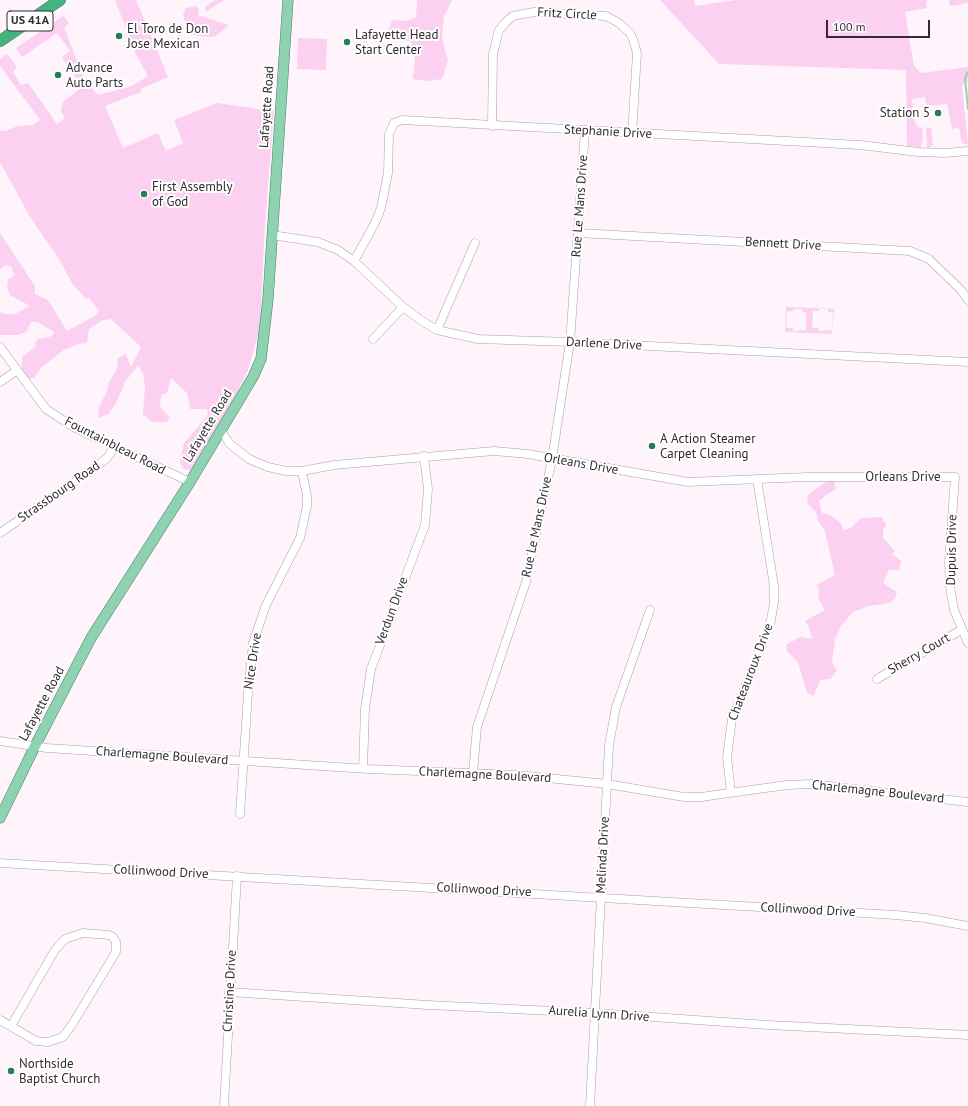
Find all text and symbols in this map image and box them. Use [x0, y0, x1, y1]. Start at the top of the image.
street label: Fritz Circle [537, 5, 597, 23]
road number: US 41A [7, 11, 53, 31]
scale bar [828, 12, 932, 38]
text: 100 m [833, 19, 866, 34]
place label: El Toro de Don Jose Mexican [127, 21, 208, 52]
place label: Lafayette Head Start Center [355, 27, 439, 58]
marker: El Toro de Don Jose Mexican [114, 31, 124, 41]
marker: Lafayette Head Start Center [342, 37, 352, 47]
place label: Advance Auto Parts [66, 60, 123, 91]
street label: Lafayette Road [256, 65, 278, 149]
marker: Advance Auto Parts [53, 70, 63, 80]
place label: Station 5 [880, 105, 930, 121]
marker: Station 5 [933, 108, 943, 118]
street label: Stephanie Drive [564, 122, 652, 142]
street label: Rue Le Mans Drive [569, 154, 591, 258]
place label: First Assembly of God [152, 179, 233, 210]
marker: First Assembly of God [139, 189, 149, 199]
street label: Bennett Drive [744, 234, 822, 254]
street label: Darlene Drive [566, 334, 642, 354]
street label: Lafayette Road [180, 387, 236, 465]
street label: Fountainbleau Road [62, 414, 168, 478]
place label: A Action Steamer Carpet Cleaning [660, 431, 756, 462]
marker: A Action Steamer Carpet Cleaning [647, 441, 657, 451]
street label: Orleans Drive [543, 450, 619, 478]
street label: Strassbourg Road [15, 458, 103, 526]
street label: Orleans Drive [865, 469, 941, 485]
street label: Rue Le Mans Drive [519, 475, 555, 579]
street label: Dupuis Drive [944, 514, 960, 586]
street label: Verdun Drive [372, 575, 412, 647]
street label: Chateauroux Drive [725, 621, 777, 723]
street label: Sherry Court [885, 630, 953, 678]
street label: Nice Drive [241, 632, 265, 690]
street label: Lafayette Road [16, 664, 68, 744]
street label: Charlemagne Boulevard [95, 744, 229, 768]
street label: Charlemagne Boulevard [418, 764, 552, 786]
street label: Charlemagne Boulevard [811, 777, 945, 807]
street label: Melinda Drive [593, 816, 613, 894]
street label: Collinwood Drive [113, 862, 209, 882]
street label: Collinwood Drive [436, 880, 532, 900]
street label: Collinwood Drive [760, 900, 856, 920]
street label: Christine Drive [220, 950, 240, 1032]
street label: Aurelia Lynn Drive [548, 1003, 650, 1025]
place label: Northside Baptist Church [19, 1056, 100, 1087]
marker: Northside Baptist Church [6, 1066, 16, 1076]

